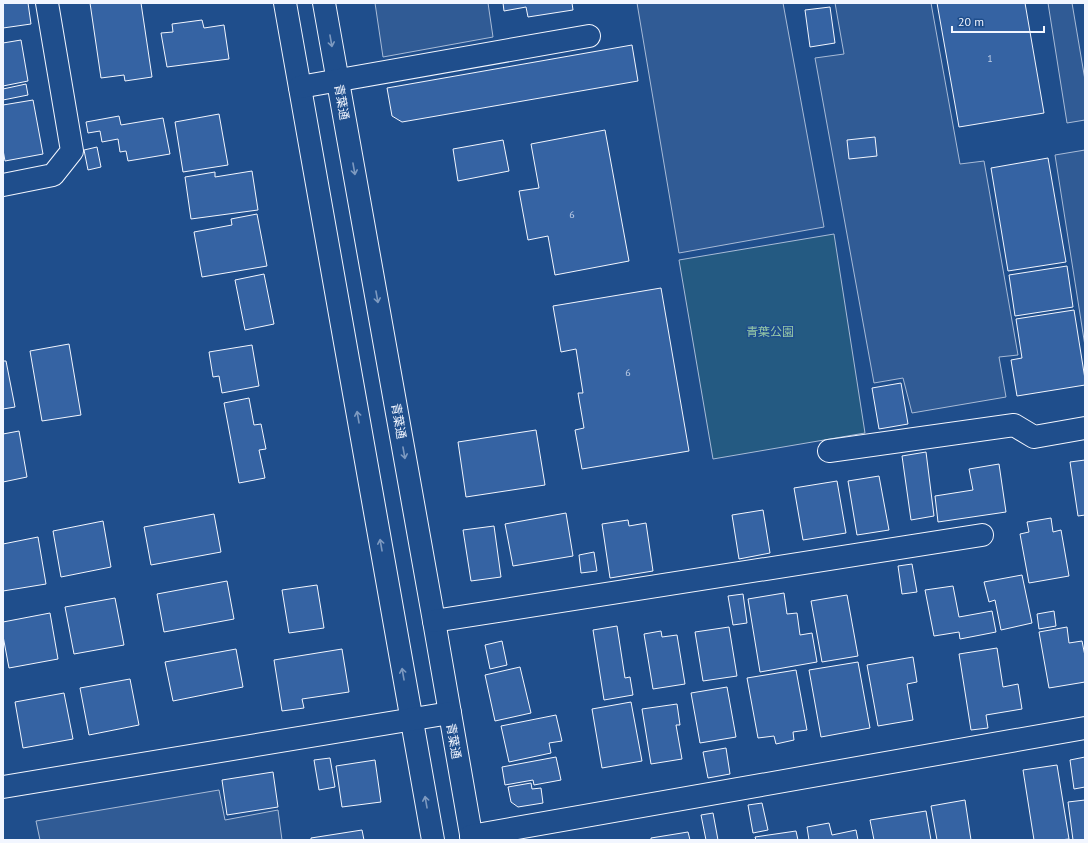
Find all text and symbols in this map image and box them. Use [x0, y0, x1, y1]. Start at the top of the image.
scale bar [952, 8, 1044, 34]
text: 20 m [958, 14, 984, 29]
one-way arrow [327, 35, 335, 48]
house number: 1 [987, 52, 993, 65]
street label: 青葉通 [331, 83, 353, 121]
one-way arrow [350, 162, 358, 175]
house number: 6 [569, 208, 575, 221]
one-way arrow [373, 290, 381, 303]
park label: 青葉公園 [746, 324, 794, 339]
house number: 6 [625, 366, 631, 379]
street label: 青葉通 [388, 402, 410, 440]
one-way arrow [354, 411, 362, 424]
one-way arrow [401, 446, 409, 459]
one-way arrow [377, 539, 385, 552]
one-way arrow [399, 667, 407, 680]
street label: 青葉通 [443, 722, 465, 760]
one-way arrow [422, 795, 430, 808]

